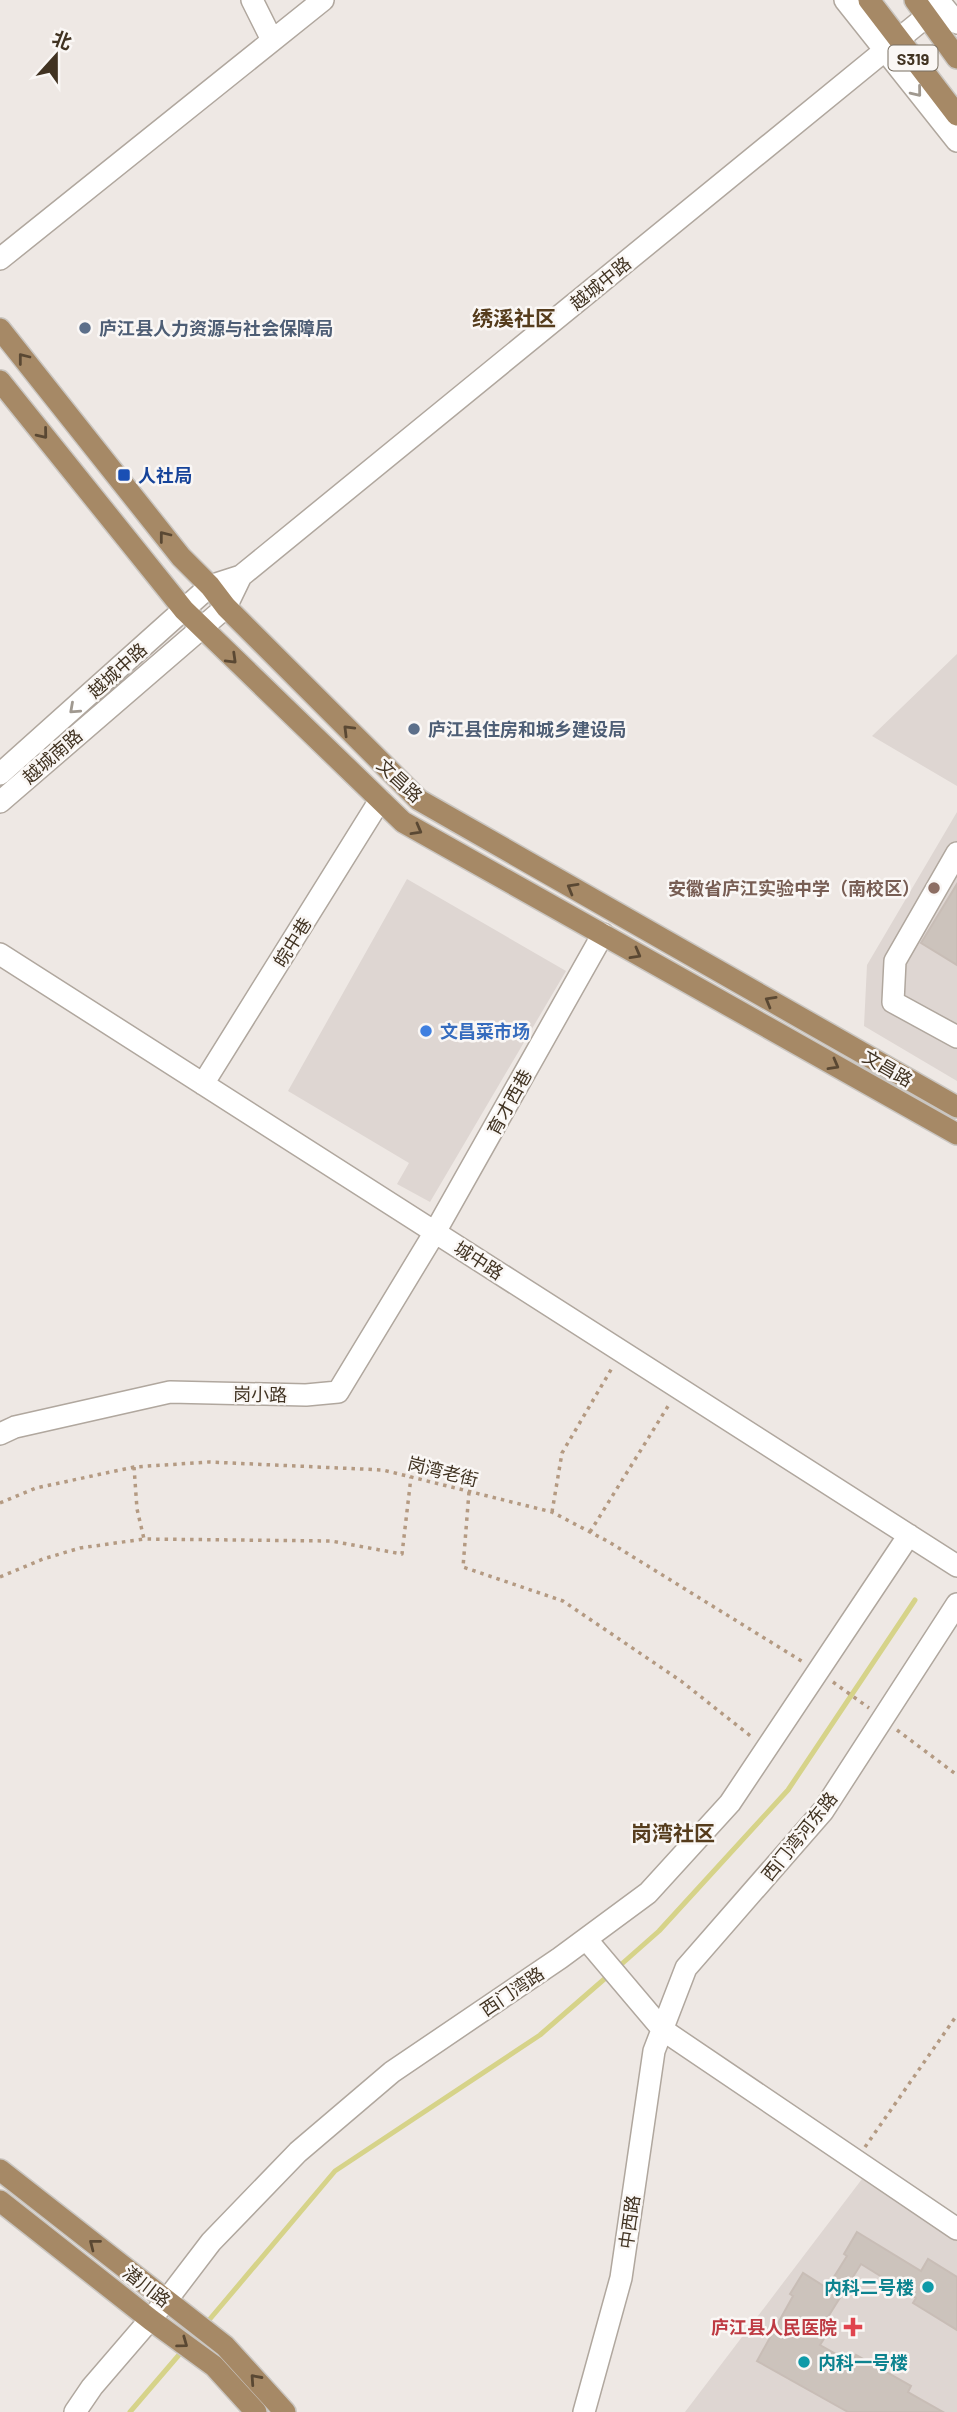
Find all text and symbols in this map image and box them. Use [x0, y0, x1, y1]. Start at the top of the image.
north arrow [21, 21, 91, 91]
text: 北 [49, 26, 75, 54]
road number: S319 [888, 46, 937, 71]
one-way arrow [909, 84, 922, 96]
street label: 越城中路 [565, 252, 635, 314]
district label: 绣溪社区 [472, 305, 556, 330]
place label: 庐江县人力资源与社会保障局 [99, 317, 333, 339]
marker: 庐江县人力资源与社会保障局 [77, 320, 93, 336]
one-way arrow [18, 353, 31, 365]
one-way arrow [34, 427, 47, 439]
place label: 人社局 [138, 464, 192, 486]
marker: 人社局 [116, 467, 132, 483]
one-way arrow [160, 531, 173, 543]
street label: 越城中路 [83, 638, 151, 702]
one-way arrow [224, 650, 237, 663]
one-way arrow [69, 700, 82, 713]
place label: 庐江县住房和城乡建设局 [428, 718, 626, 740]
marker: 庐江县住房和城乡建设局 [406, 721, 422, 737]
street label: 越城南路 [18, 724, 86, 788]
one-way arrow [344, 725, 357, 738]
street label: 文昌路 [373, 754, 427, 806]
one-way arrow [409, 822, 422, 835]
place label: 安徽省庐江实验中学（南校区） [668, 877, 920, 899]
marker: 安徽省庐江实验中学（南校区） [926, 880, 942, 896]
one-way arrow [567, 883, 580, 896]
street label: 皖中巷 [268, 913, 316, 971]
one-way arrow [629, 946, 642, 959]
one-way arrow [765, 996, 778, 1009]
place label: 文昌菜市场 [440, 1020, 530, 1042]
marker: 文昌菜市场 [418, 1023, 434, 1039]
street label: 文昌路 [859, 1045, 917, 1091]
one-way arrow [827, 1057, 840, 1070]
street label: 育才西巷 [482, 1065, 536, 1139]
street label: 城中路 [450, 1236, 508, 1284]
street label: 岗小路 [233, 1383, 287, 1405]
street label: 岗湾老街 [405, 1452, 481, 1490]
street label: 西门湾河东路 [756, 1787, 842, 1885]
district label: 岗湾社区 [631, 1820, 715, 1845]
street label: 西门湾路 [476, 1962, 548, 2020]
street label: 中西路 [614, 2194, 644, 2250]
one-way arrow [89, 2239, 101, 2252]
street label: 潜川路 [119, 2261, 175, 2311]
place label: 内科二号楼 [824, 2276, 914, 2298]
marker: 内科二号楼 [920, 2279, 936, 2295]
place label: 庐江县人民医院 [711, 2316, 837, 2338]
marker: 庐江县人民医院 [843, 2317, 863, 2337]
one-way arrow [175, 2335, 188, 2347]
place label: 内科一号楼 [818, 2351, 908, 2373]
marker: 内科一号楼 [796, 2354, 812, 2370]
one-way arrow [251, 2374, 263, 2387]

